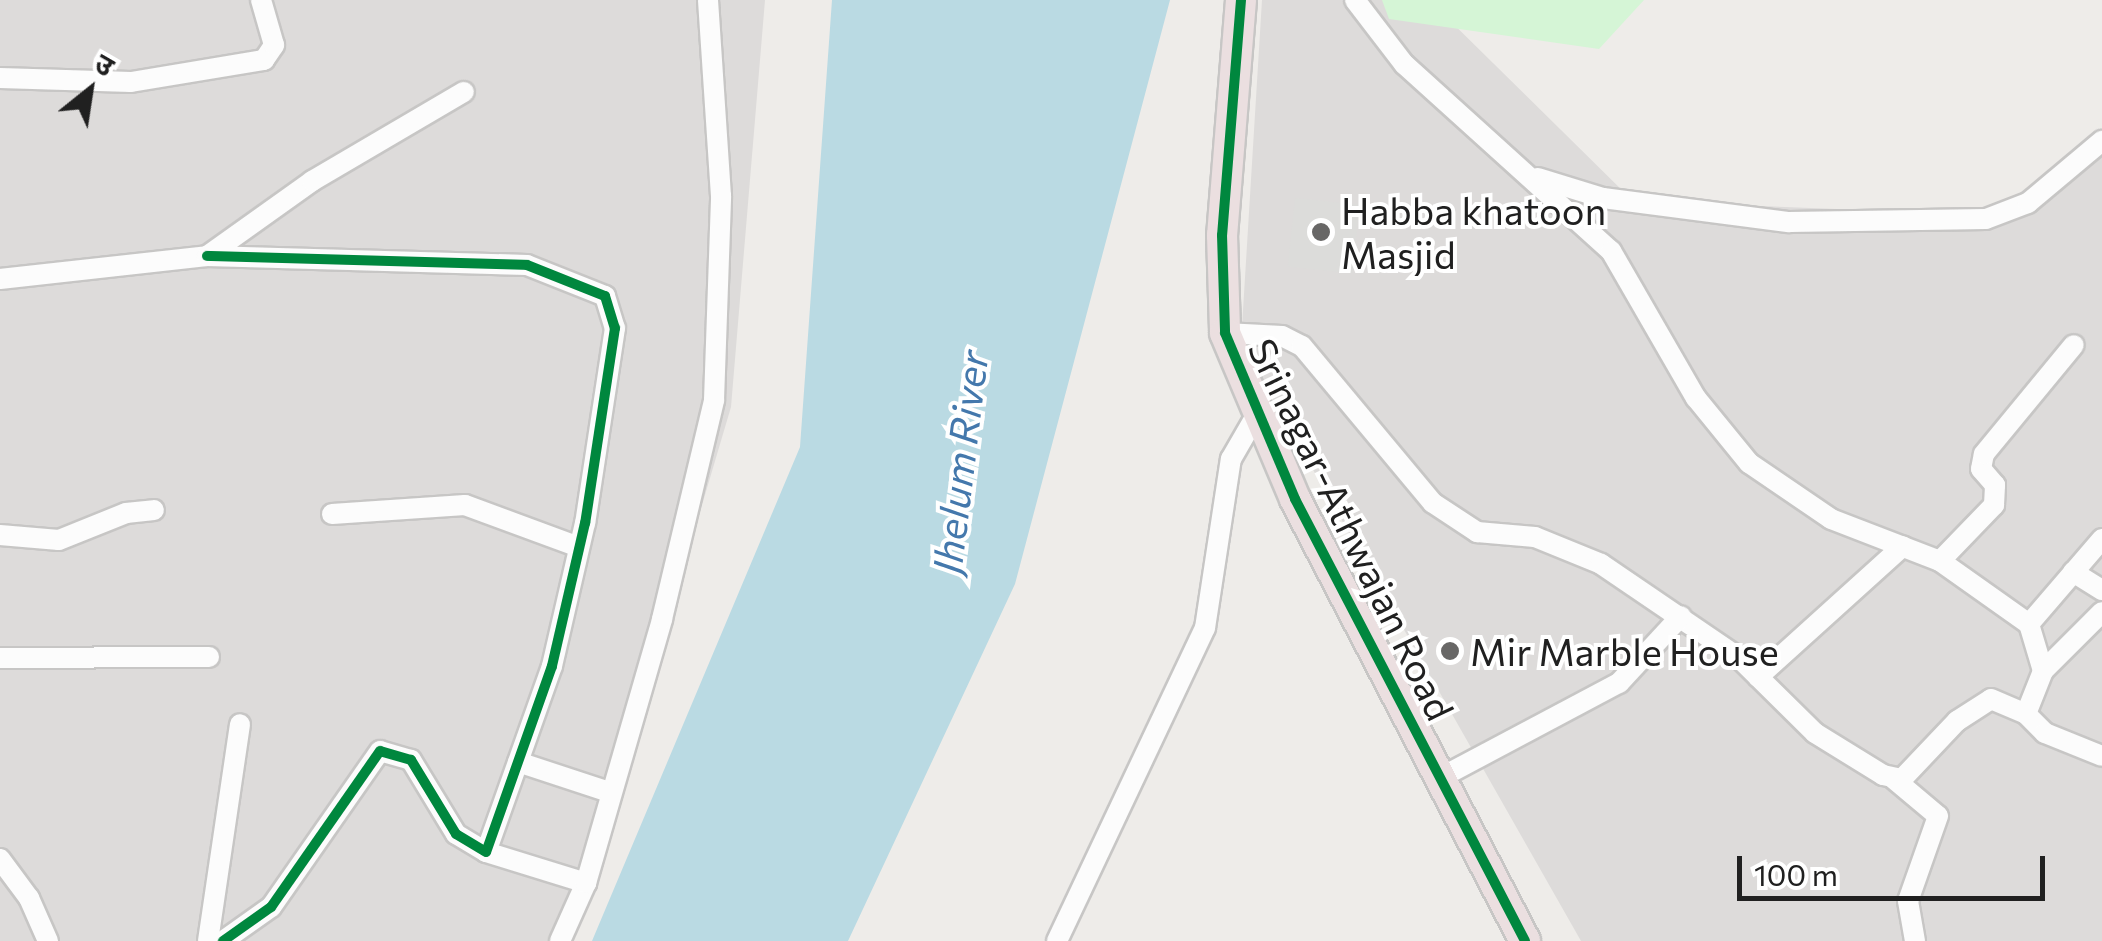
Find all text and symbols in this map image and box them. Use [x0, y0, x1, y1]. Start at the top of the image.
north arrow [40, 40, 140, 140]
text: उ [89, 45, 121, 83]
place label: Habba khatoon Masjid [1341, 187, 1606, 276]
marker: Habba khatoon Masjid [1310, 221, 1332, 243]
street label: Srinagar-Athwajan Road [1240, 331, 1464, 727]
water label: Jhelum River [921, 347, 997, 577]
place label: Mir Marble House [1470, 628, 1779, 674]
marker: Mir Marble House [1439, 640, 1461, 662]
scale bar [1742, 836, 2050, 898]
text: 100 m [1754, 855, 1838, 892]

